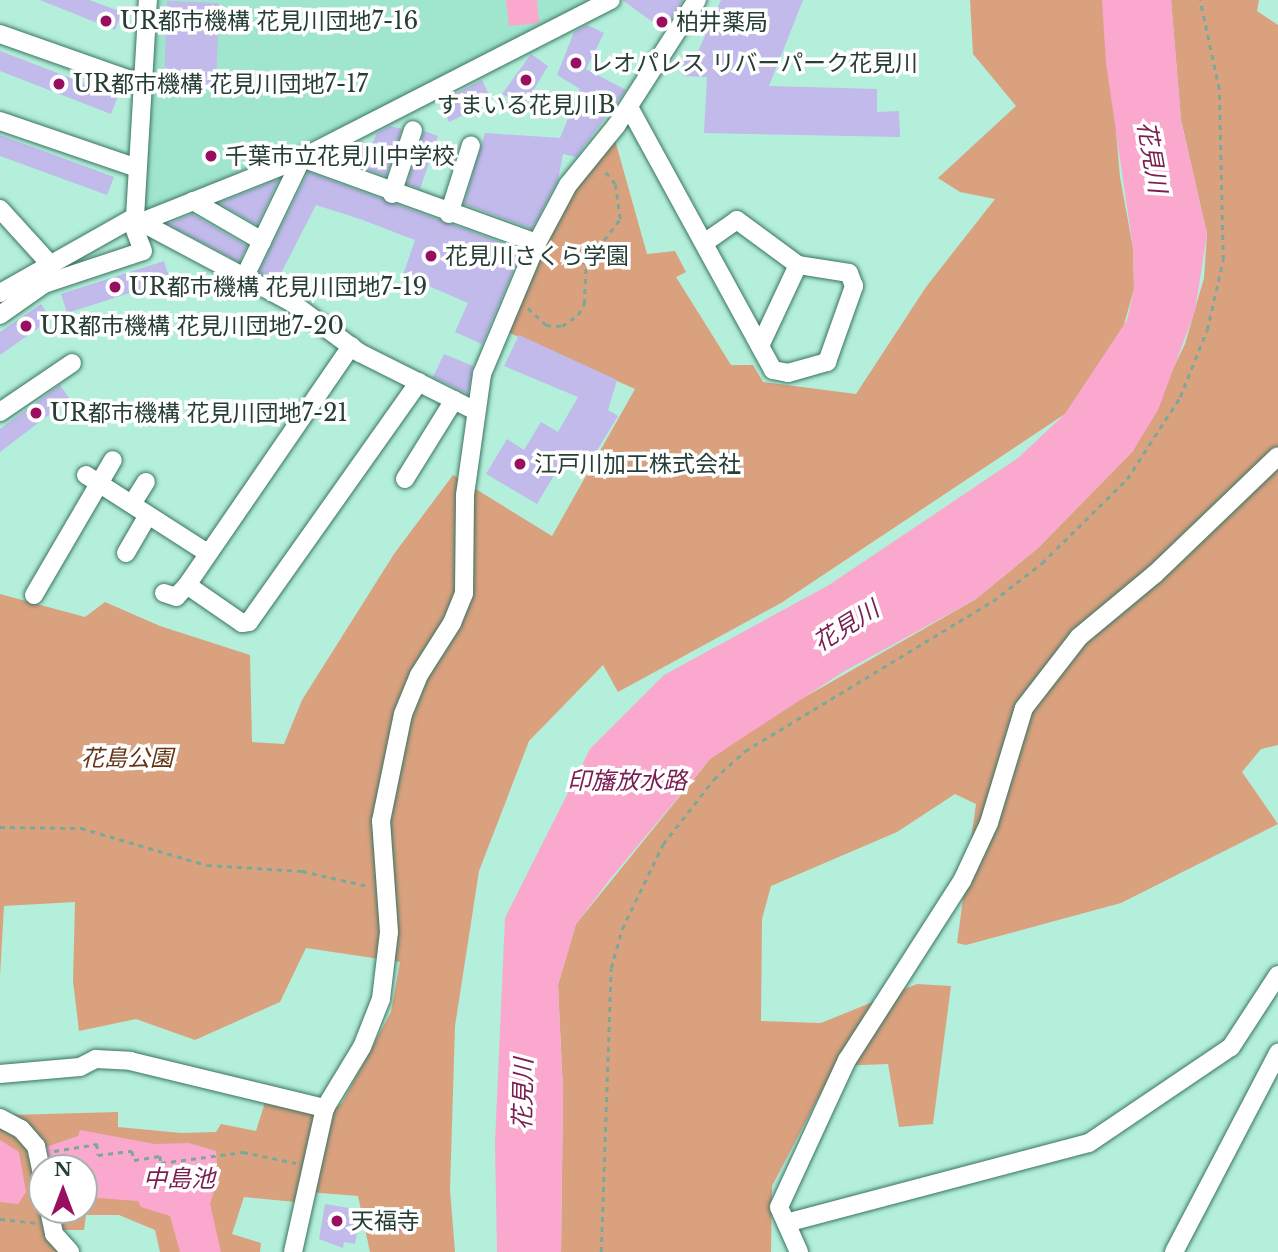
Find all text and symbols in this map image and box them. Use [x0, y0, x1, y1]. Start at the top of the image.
place label: UR都市機構 花見川団地7-16 [120, 7, 419, 35]
place label: 柏井薬局 [676, 8, 768, 36]
marker: UR都市機構 花見川団地7-16 [98, 13, 114, 29]
marker: 柏井薬局 [654, 14, 670, 30]
place label: レオパレス リバーパーク花見川 [590, 49, 919, 77]
marker: レオパレス リバーパーク花見川 [568, 55, 584, 71]
place label: UR都市機構 花見川団地7-17 [73, 70, 369, 98]
marker: すまいる花見川B [518, 72, 534, 88]
marker: UR都市機構 花見川団地7-17 [51, 76, 67, 92]
place label: すまいる花見川B [437, 91, 615, 119]
water label: 花見川 [1132, 119, 1172, 195]
place label: 千葉市立花見川中学校 [225, 142, 455, 170]
marker: 千葉市立花見川中学校 [203, 148, 219, 164]
place label: 花見川さくら学園 [445, 242, 629, 270]
marker: 花見川さくら学園 [423, 248, 439, 264]
place label: UR都市機構 花見川団地7-19 [129, 273, 428, 301]
marker: UR都市機構 花見川団地7-19 [107, 279, 123, 295]
place label: UR都市機構 花見川団地7-20 [40, 312, 344, 340]
marker: UR都市機構 花見川団地7-20 [18, 318, 34, 334]
place label: UR都市機構 花見川団地7-21 [50, 399, 348, 427]
marker: UR都市機構 花見川団地7-21 [28, 405, 44, 421]
place label: 江戸川加工株式会社 [534, 450, 741, 478]
marker: 江戸川加工株式会社 [512, 456, 528, 472]
water label: 花見川 [808, 595, 884, 657]
park label: 花島公園 [81, 744, 173, 772]
water label: 印旛放水路 [567, 767, 687, 795]
water label: 花見川 [508, 1058, 538, 1130]
north arrow [28, 1154, 98, 1224]
text: N [54, 1158, 72, 1181]
water label: 中島池 [143, 1165, 215, 1193]
place label: 天福寺 [351, 1207, 420, 1235]
marker: 天福寺 [329, 1213, 345, 1229]

